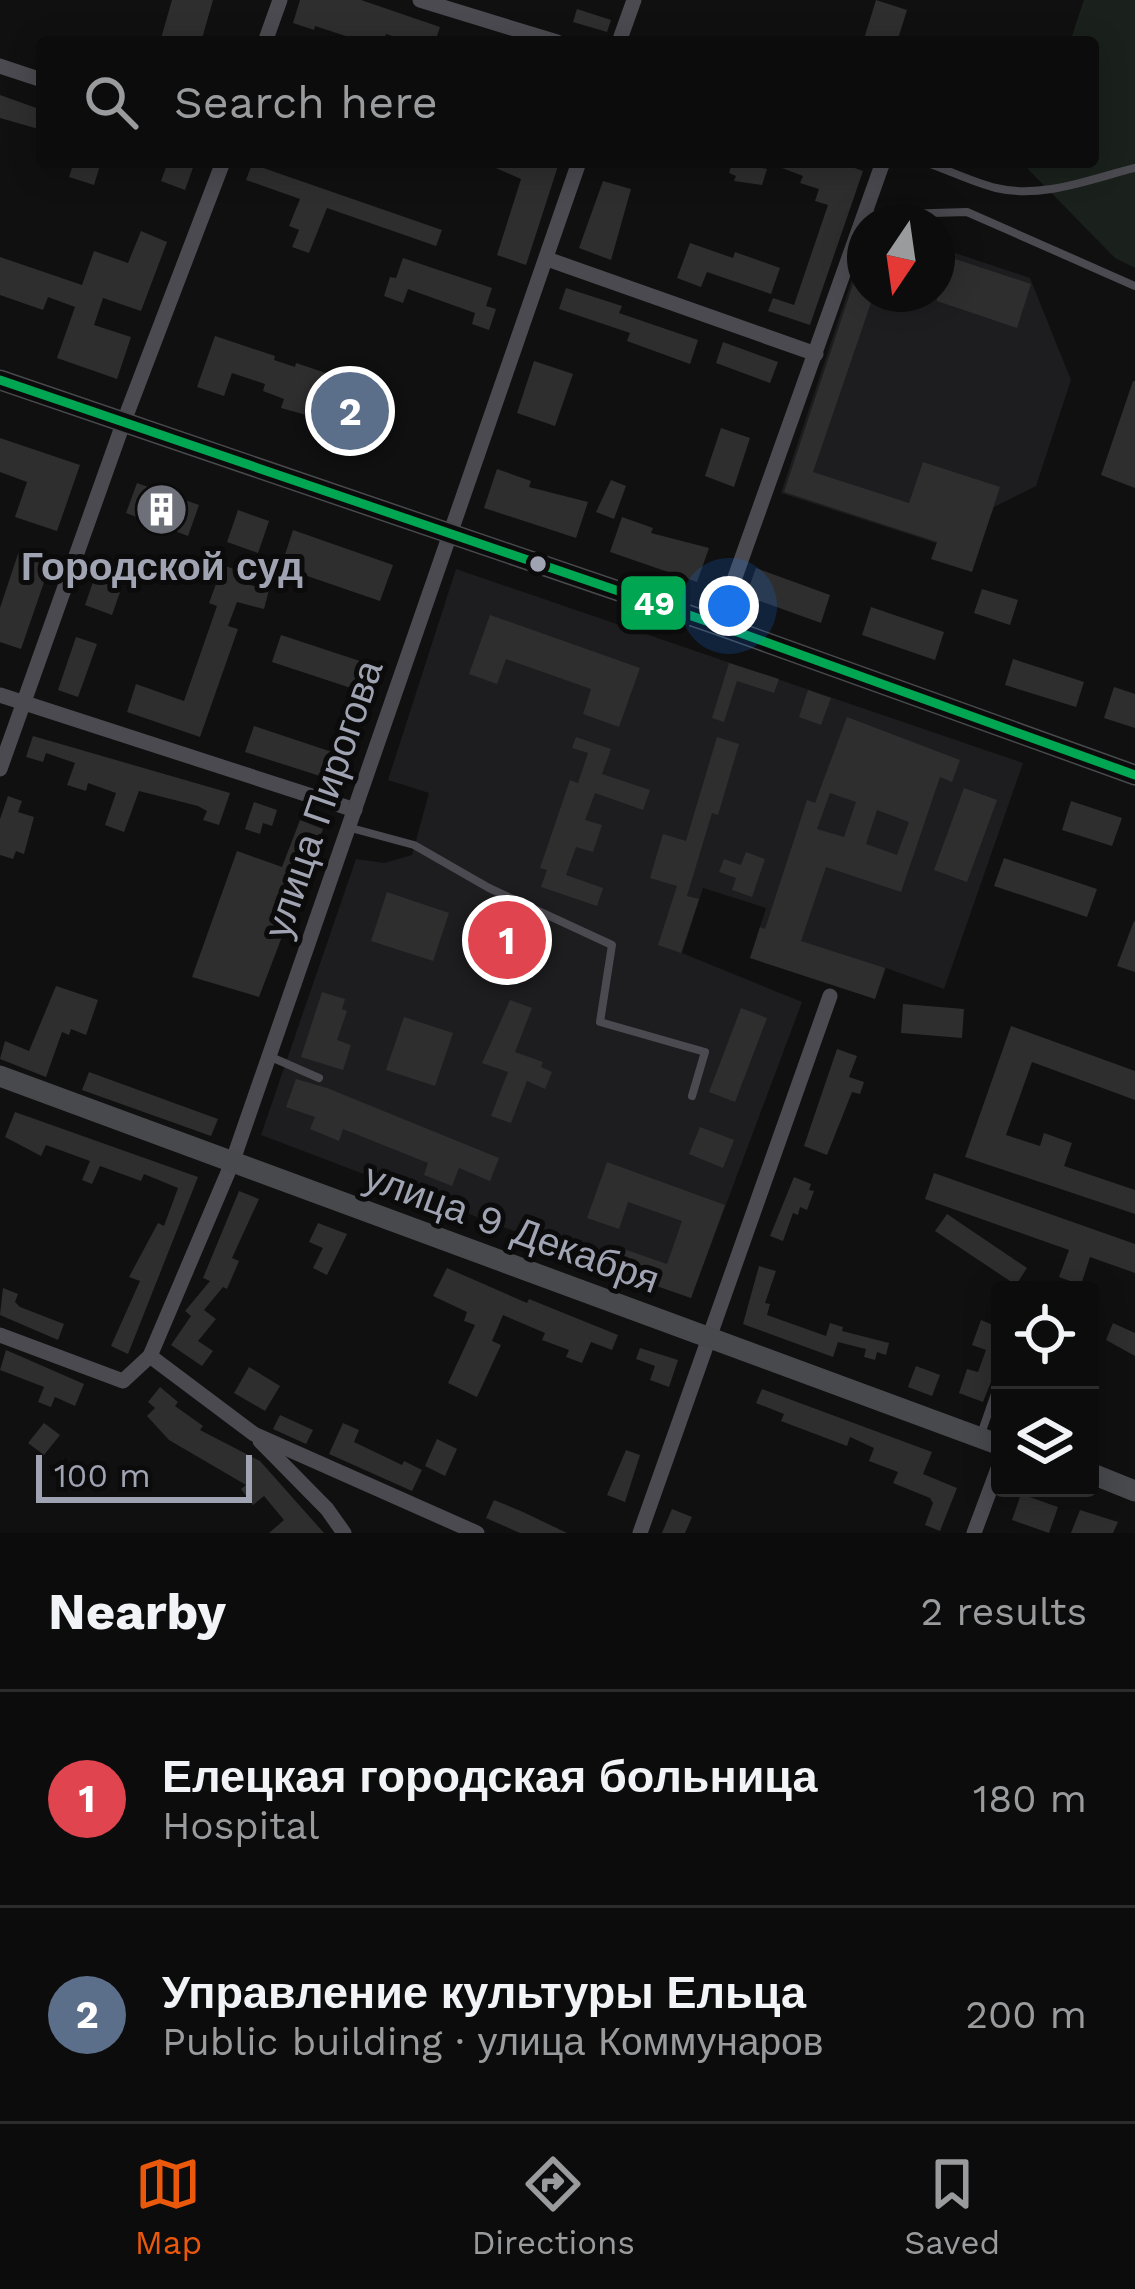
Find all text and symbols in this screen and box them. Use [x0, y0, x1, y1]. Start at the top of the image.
search box [36, 36, 1099, 168]
icon: search [78, 69, 144, 135]
text: Search here [174, 76, 438, 129]
north arrow [847, 204, 955, 312]
pin: 2 [311, 366, 389, 456]
building icon: Городской суд [134, 481, 190, 537]
place label: Городской суд [21, 544, 303, 589]
unlabelled marker [527, 553, 549, 575]
line badge: 49 [619, 574, 688, 632]
your location [699, 576, 759, 636]
text: 49 [633, 584, 675, 623]
street label: улица Пирогова [254, 654, 392, 944]
pin: 1 [468, 895, 546, 985]
street label: улица 9 Декабря [359, 1154, 665, 1302]
map controls [991, 1281, 1099, 1497]
button: locate [991, 1281, 1099, 1389]
button: layers [991, 1389, 1099, 1497]
scale bar [36, 1449, 252, 1502]
text: 100 m [54, 1456, 151, 1495]
text: Nearby [48, 1582, 226, 1641]
text: 2 results [921, 1589, 1087, 1634]
text: Елецкая городская больница [162, 1750, 818, 1803]
text: 1 [79, 1776, 95, 1821]
text: 180 m [973, 1776, 1087, 1821]
text: Hospital [162, 1803, 319, 1848]
text: Управление культуры Ельца [162, 1966, 806, 2019]
text: 2 [75, 1992, 99, 2037]
text: 200 m [965, 1992, 1087, 2037]
text: Public building · улица Коммунаров [162, 2019, 824, 2064]
tab: Map [135, 2151, 202, 2262]
tab: Directions [472, 2151, 635, 2262]
tab: Saved [904, 2151, 1000, 2262]

